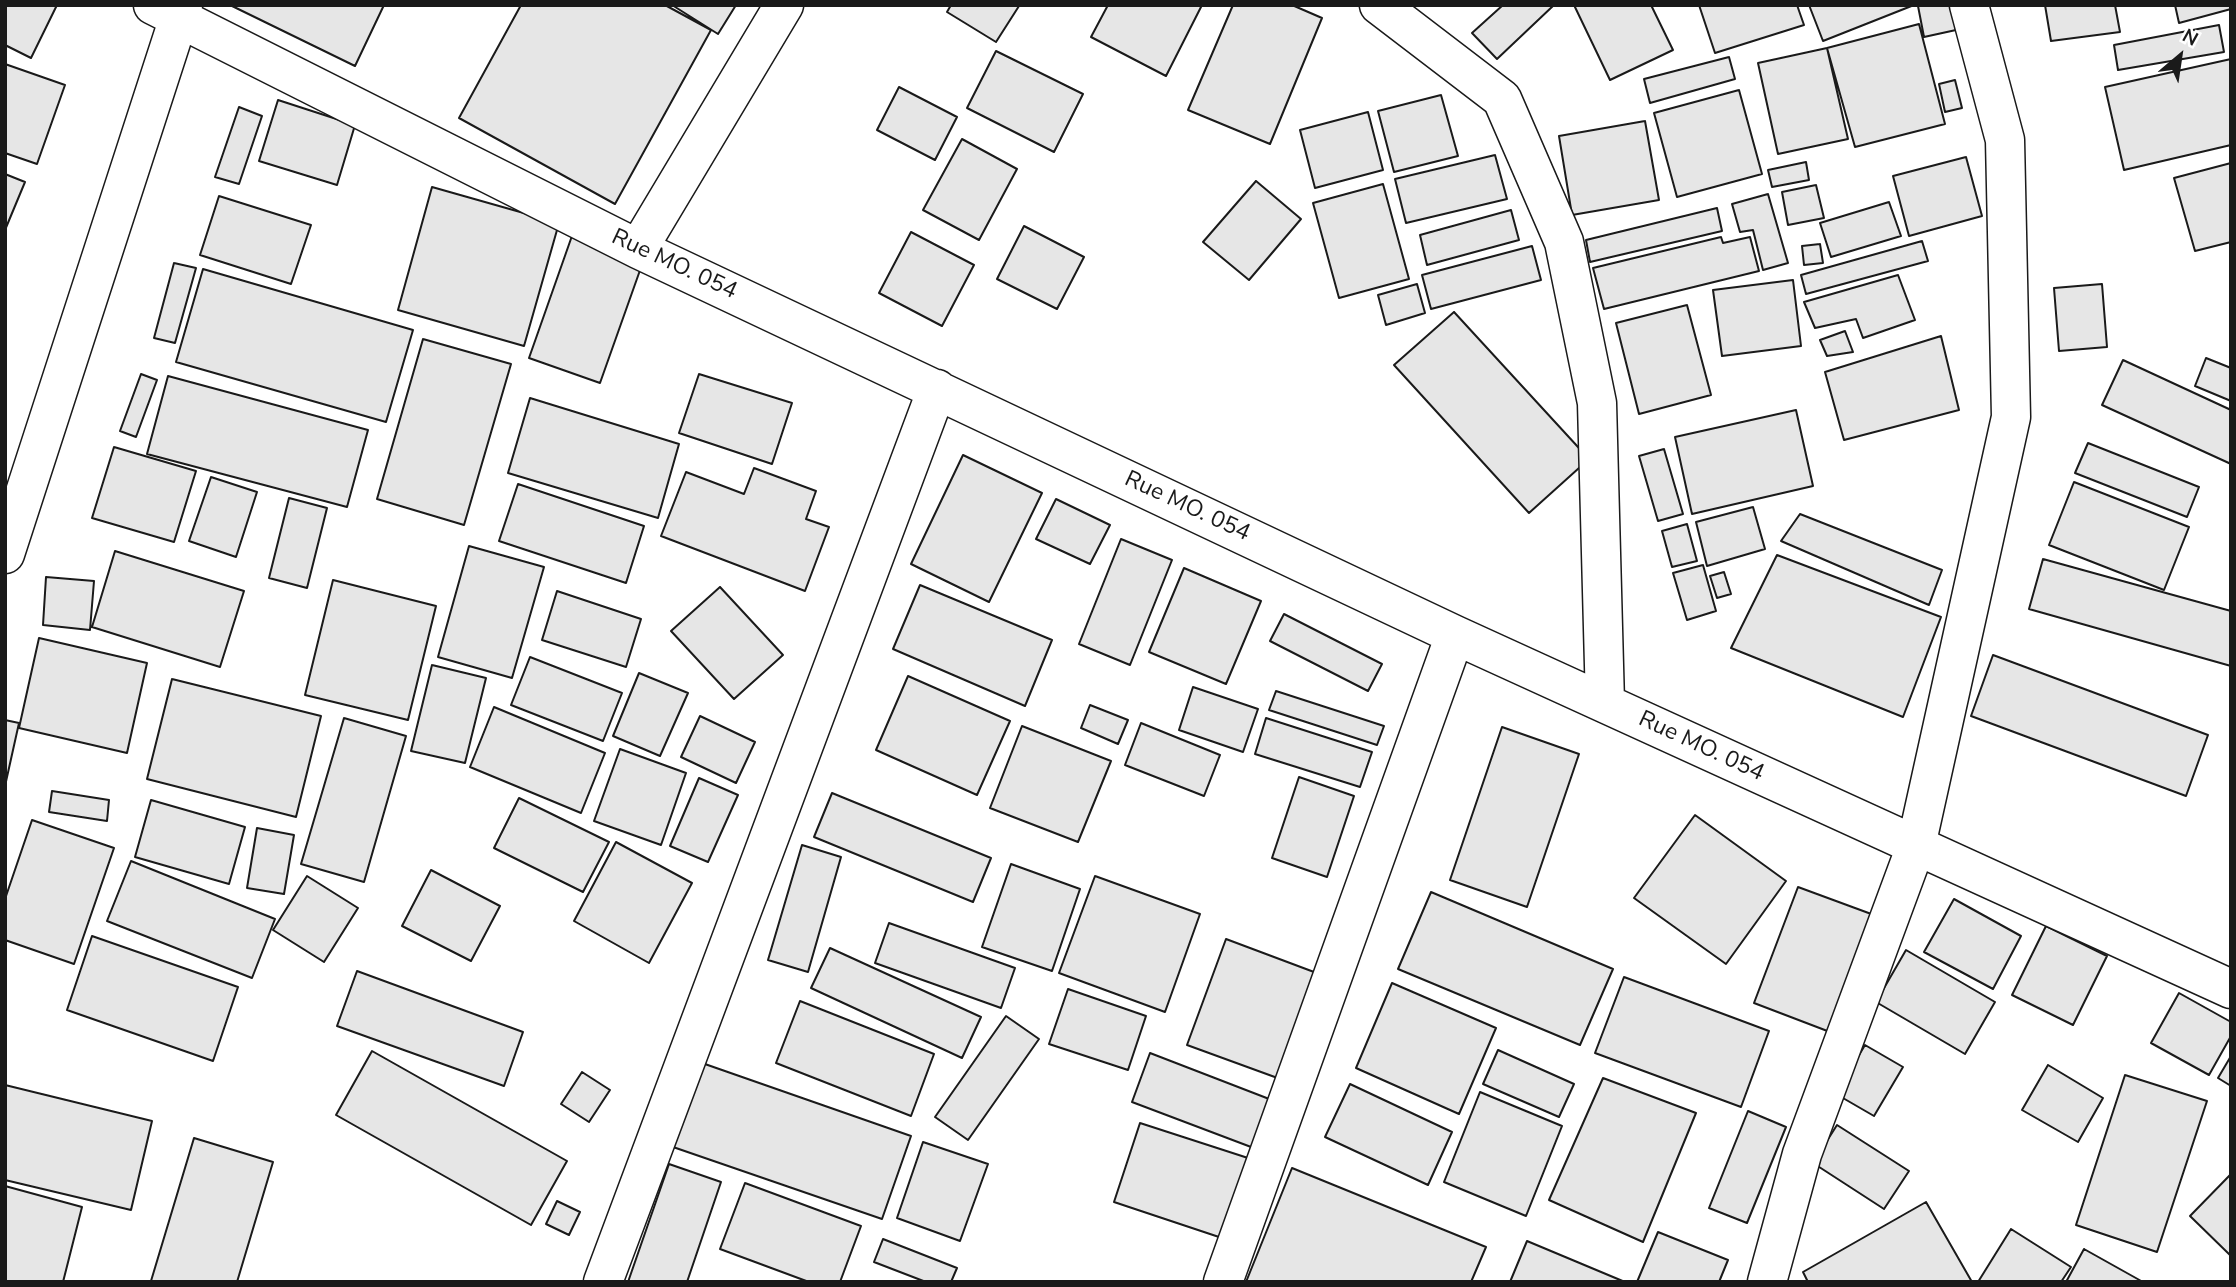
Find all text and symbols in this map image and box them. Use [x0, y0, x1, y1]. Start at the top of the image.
north arrow [2145, 21, 2215, 91]
text: N [2178, 23, 2203, 52]
street label: Rue MO. 054 [607, 224, 741, 306]
street label: Rue MO. 054 [1120, 466, 1254, 548]
street label: Rue MO. 054 [1634, 706, 1768, 788]

